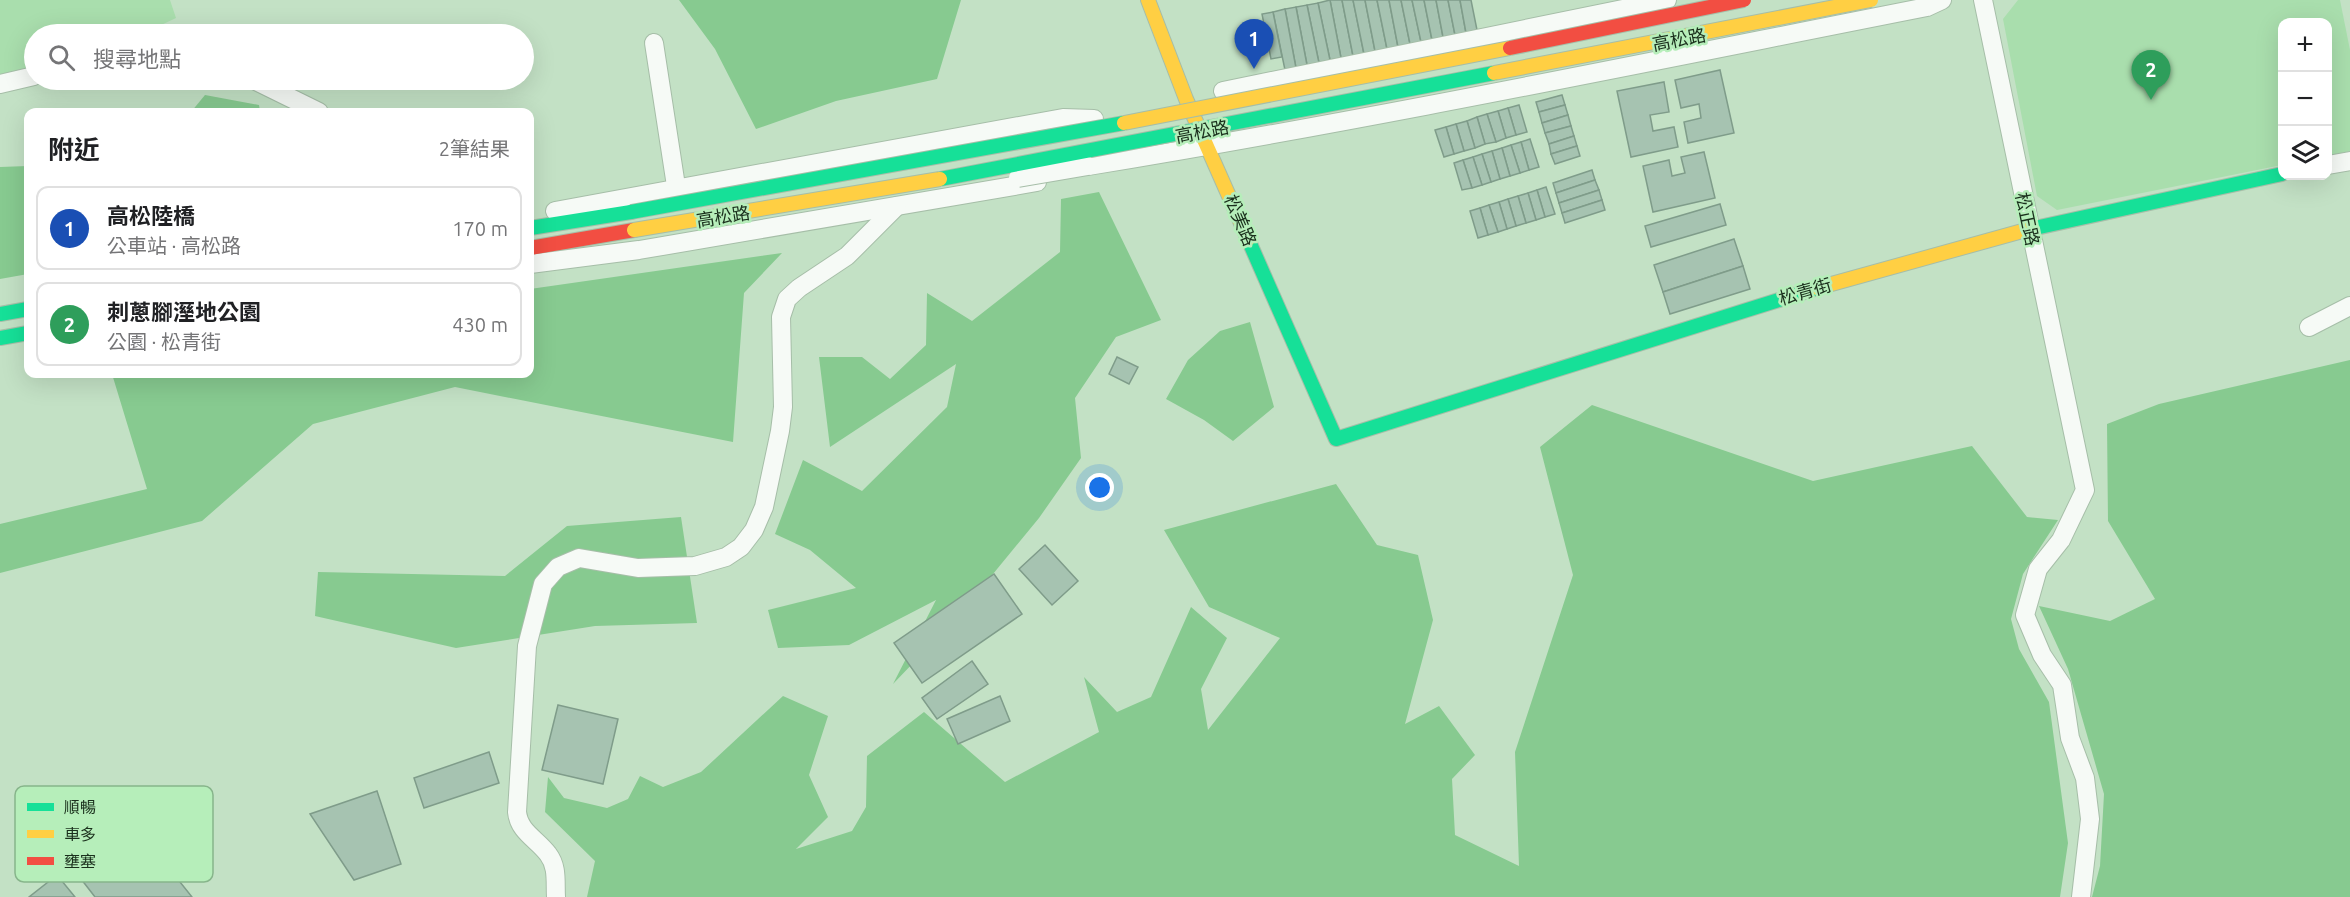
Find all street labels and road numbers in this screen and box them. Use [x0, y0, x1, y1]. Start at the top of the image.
street label: 高松路 [1651, 24, 1707, 54]
street label: 高松路 [1174, 116, 1230, 146]
street label: 松美路 [1221, 191, 1261, 249]
street label: 松正路 [2013, 191, 2043, 247]
street label: 高松路 [695, 202, 751, 230]
street label: 松青街 [1776, 274, 1834, 308]

